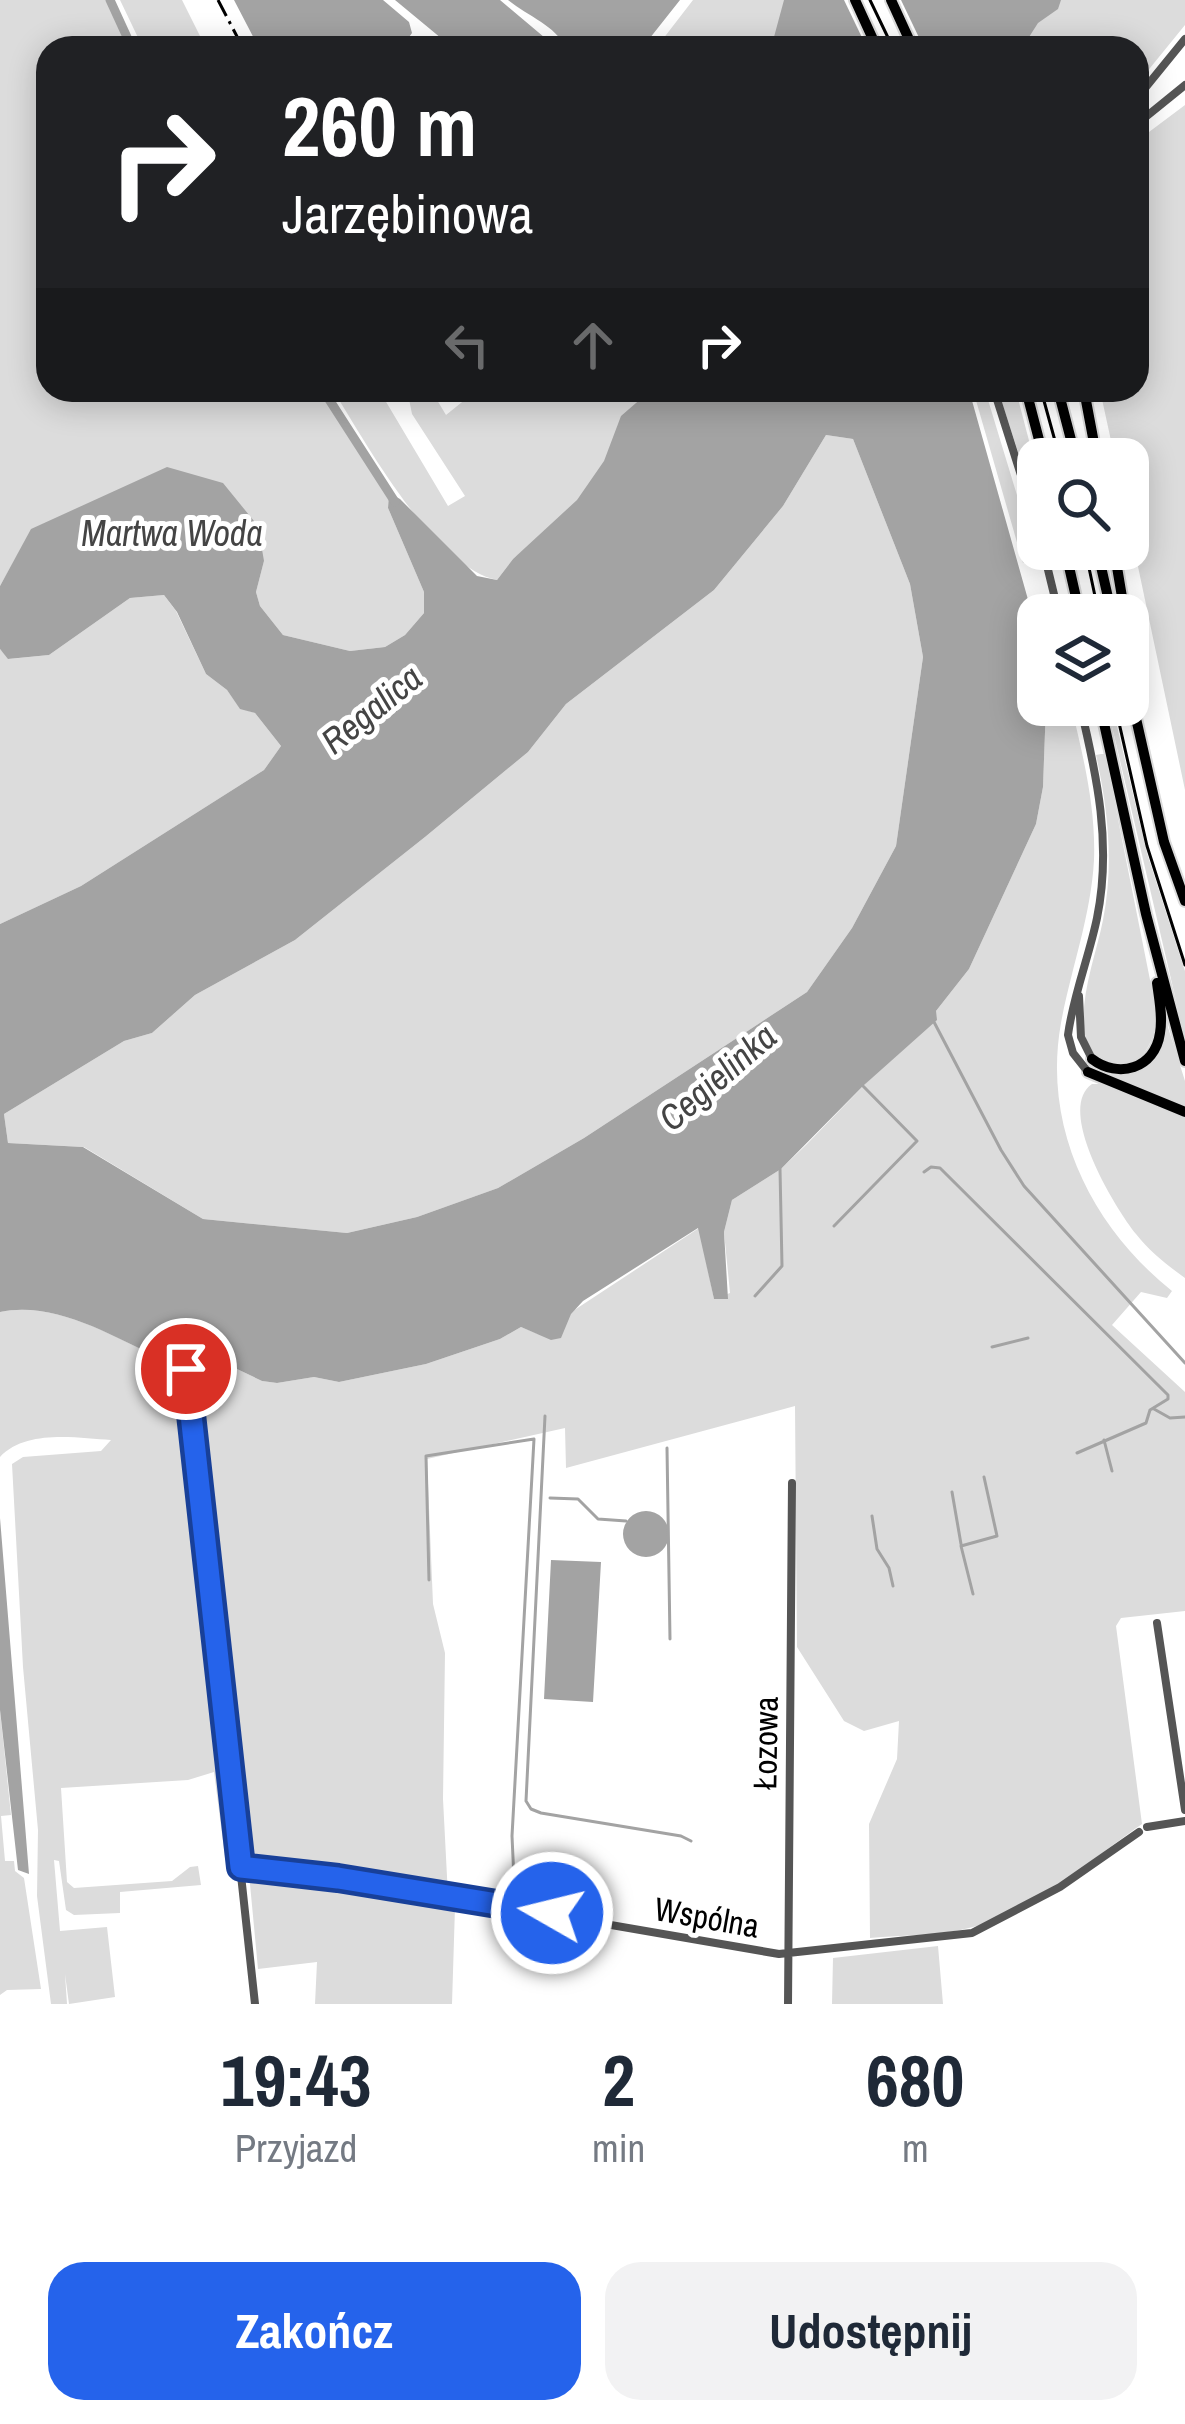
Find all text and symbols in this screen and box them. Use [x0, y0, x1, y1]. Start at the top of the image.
text: 260 m [282, 69, 477, 182]
icon: right [84, 84, 240, 240]
text: Jarzębinowa [282, 177, 533, 250]
icon: left [434, 312, 500, 378]
icon: ahead [560, 312, 626, 378]
icon: right [686, 312, 752, 378]
map controls [1017, 438, 1149, 726]
button: search [1017, 438, 1149, 570]
water label: Martwa Woda [81, 509, 263, 557]
button: layers [1017, 594, 1149, 726]
water label: Regalica [311, 654, 431, 764]
water label: Cegielinka [648, 1013, 786, 1141]
pin [135, 1318, 237, 1420]
icon: arrive [153, 1336, 219, 1402]
street label: Łozowa [742, 1696, 788, 1790]
position arrow [489, 1850, 615, 1976]
street label: Wspólna [651, 1886, 763, 1948]
text: 19:43 [221, 2031, 372, 2128]
text: 2 [602, 2031, 635, 2128]
text: 680 [866, 2031, 964, 2128]
text: Przyjazd [235, 2122, 357, 2174]
text: min [592, 2122, 645, 2174]
text: m [902, 2122, 929, 2174]
button: Zakończ [48, 2262, 581, 2400]
button: Udostępnij [605, 2262, 1137, 2400]

